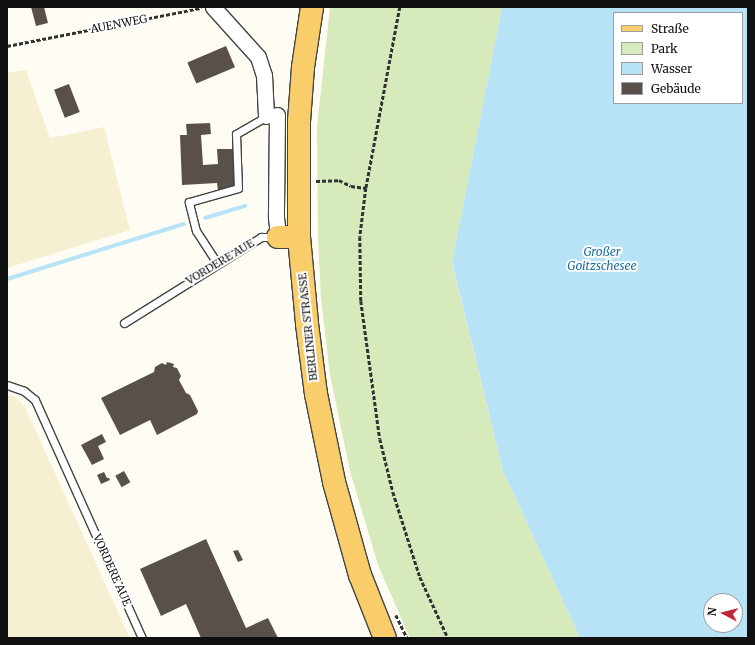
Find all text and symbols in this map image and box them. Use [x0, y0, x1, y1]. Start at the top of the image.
street label: AUENWEG [90, 12, 148, 36]
legend [613, 12, 743, 104]
text: Straße [651, 21, 689, 36]
text: Park [651, 41, 678, 56]
text: Wasser [651, 61, 692, 76]
text: Gebäude [651, 81, 701, 96]
street label: VORDERE AUE [183, 236, 257, 288]
water label: Großer Goitzschesee [567, 245, 637, 273]
street label: BERLINER STRASSE [296, 273, 320, 381]
street label: VORDERE AUE [90, 532, 134, 608]
north arrow [703, 593, 743, 633]
text: N [705, 606, 720, 617]

